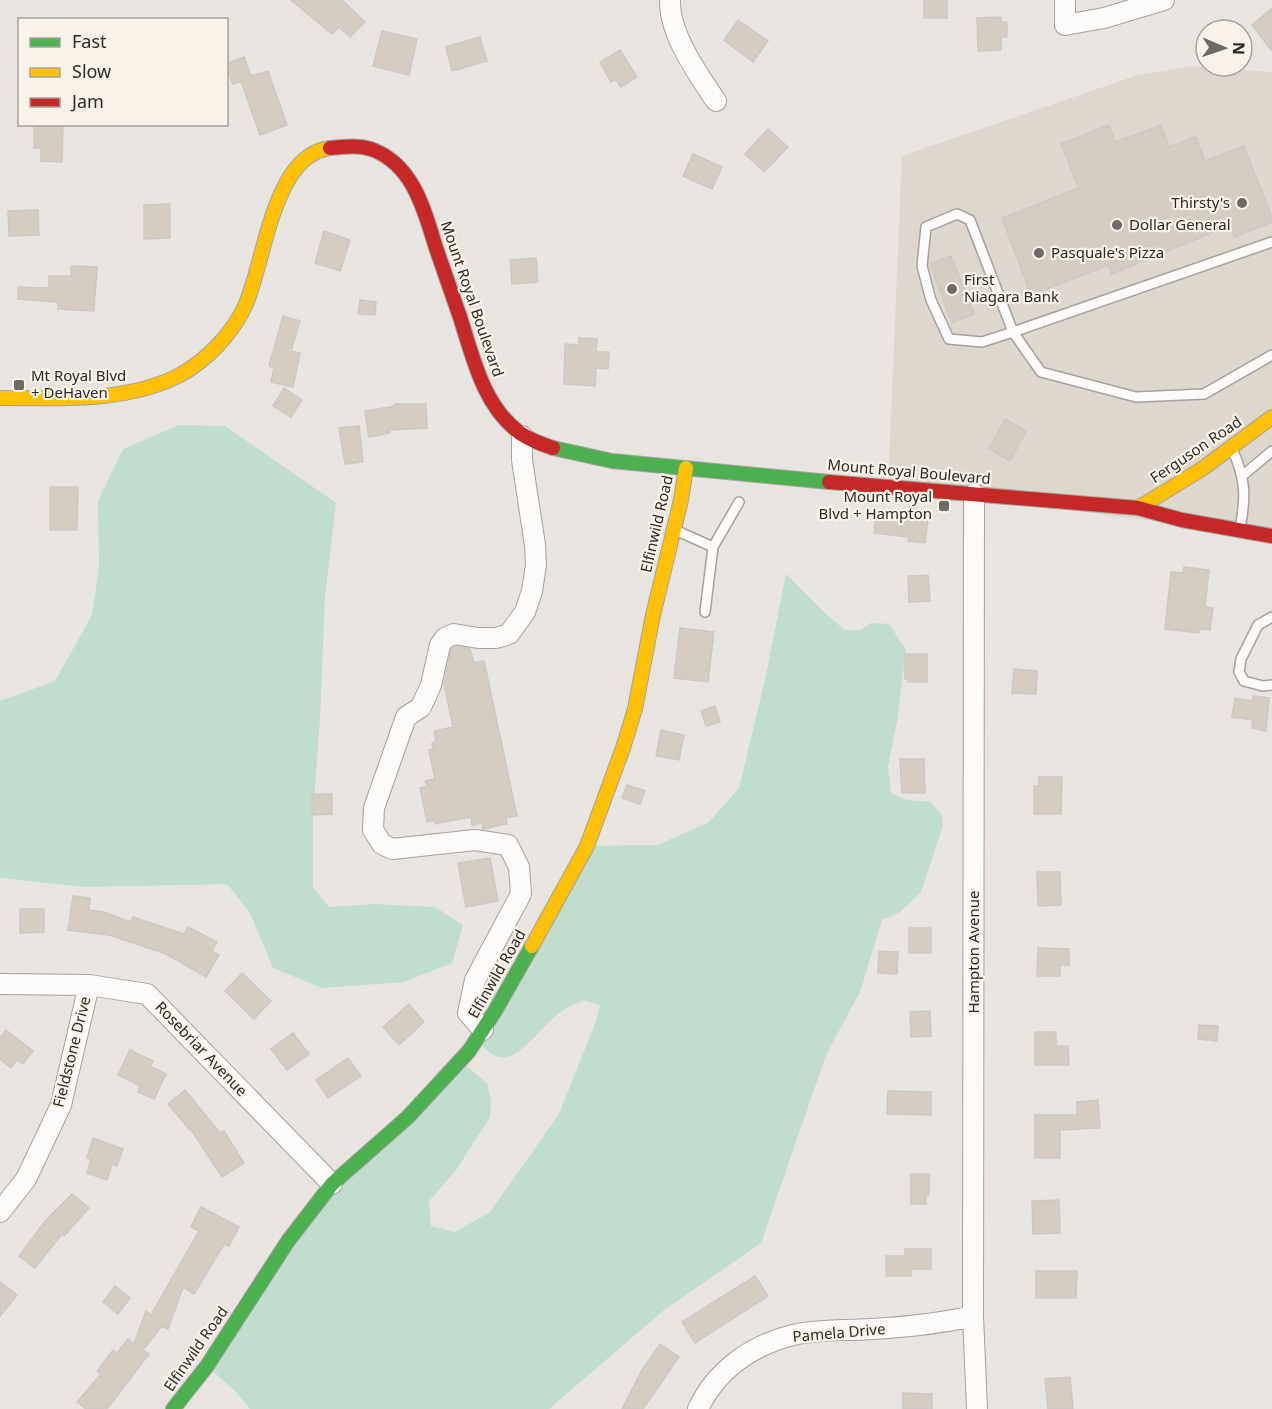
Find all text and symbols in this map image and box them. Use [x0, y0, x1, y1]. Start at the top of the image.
legend [18, 18, 228, 126]
north arrow [1194, 18, 1254, 78]
text: Fast [72, 29, 107, 53]
text: N [1228, 42, 1250, 55]
text: Slow [72, 59, 111, 83]
text: Jam [70, 89, 104, 113]
place label: Thirsty's [1171, 192, 1230, 212]
marker: Thirsty's [1235, 196, 1249, 210]
place label: Dollar General [1129, 214, 1231, 234]
street label: Mount Royal Boulevard [437, 218, 509, 379]
marker: Dollar General [1110, 218, 1124, 232]
place label: Pasquale's Pizza [1051, 242, 1164, 262]
marker: Pasquale's Pizza [1032, 246, 1046, 260]
place label: First Niagara Bank [964, 269, 1059, 306]
marker: First Niagara Bank [945, 282, 959, 296]
place label: Mt Royal Blvd + DeHaven [31, 365, 126, 402]
marker: Mt Royal Blvd + DeHaven [12, 378, 26, 392]
street label: Ferguson Road [1146, 411, 1245, 487]
street label: Mount Royal Boulevard [827, 454, 992, 488]
street label: Elfinwild Road [635, 473, 677, 574]
place label: Mount Royal Blvd + Hampton [819, 486, 932, 523]
marker: Mount Royal Blvd + Hampton [937, 499, 951, 513]
street label: Hampton Avenue [963, 890, 983, 1014]
street label: Elfinwild Road [463, 926, 530, 1021]
street label: Fieldstone Drive [48, 994, 94, 1109]
street label: Rosebriar Avenue [151, 997, 252, 1100]
street label: Elfinwild Road [159, 1302, 232, 1395]
street label: Pamela Drive [792, 1318, 886, 1346]

